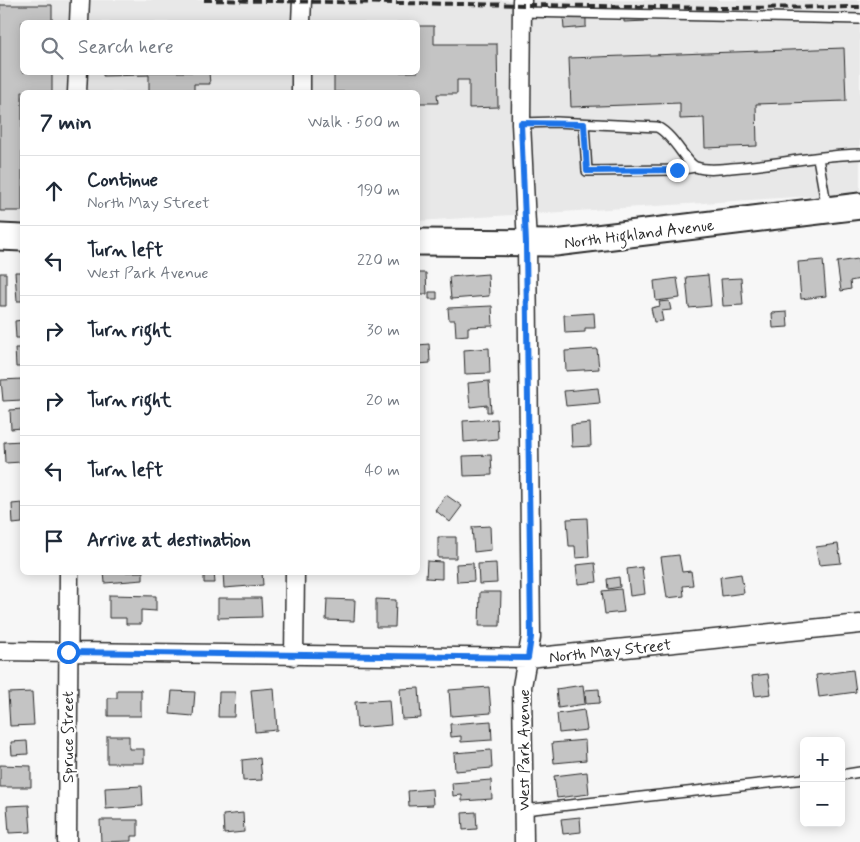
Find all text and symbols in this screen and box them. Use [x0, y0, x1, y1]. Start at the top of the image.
search box [20, 20, 420, 75]
icon: search [38, 34, 66, 62]
text: Search here [78, 35, 174, 60]
text: 7 min [40, 109, 92, 137]
text: Walk · 500 m [308, 112, 400, 133]
route end [666, 159, 689, 182]
text: Continue [87, 168, 158, 193]
icon: ahead [40, 177, 68, 205]
text: 190 m [357, 180, 400, 201]
text: North May Street [87, 193, 210, 214]
street label: North Highland Avenue [563, 215, 716, 255]
text: Turn left [87, 238, 163, 263]
icon: left [40, 247, 68, 275]
text: 220 m [357, 250, 400, 271]
text: West Park Avenue [87, 263, 208, 284]
icon: right [40, 317, 68, 345]
text: Turn right [87, 318, 171, 343]
text: 30 m [367, 320, 400, 341]
icon: right [40, 387, 68, 415]
text: Turn right [87, 388, 171, 413]
text: 20 m [366, 390, 400, 411]
icon: left [40, 457, 68, 485]
text: Turn left [87, 458, 163, 483]
text: 40 m [364, 460, 400, 481]
icon: arrive [40, 527, 68, 555]
text: Arrive at destination [87, 528, 251, 553]
street label: North May Street [548, 635, 673, 668]
route start [57, 641, 80, 664]
street label: West Park Avenue [514, 689, 535, 811]
street label: Spruce Street [58, 691, 79, 783]
map controls [800, 737, 845, 827]
button: + [800, 737, 845, 782]
button: − [800, 782, 845, 827]

